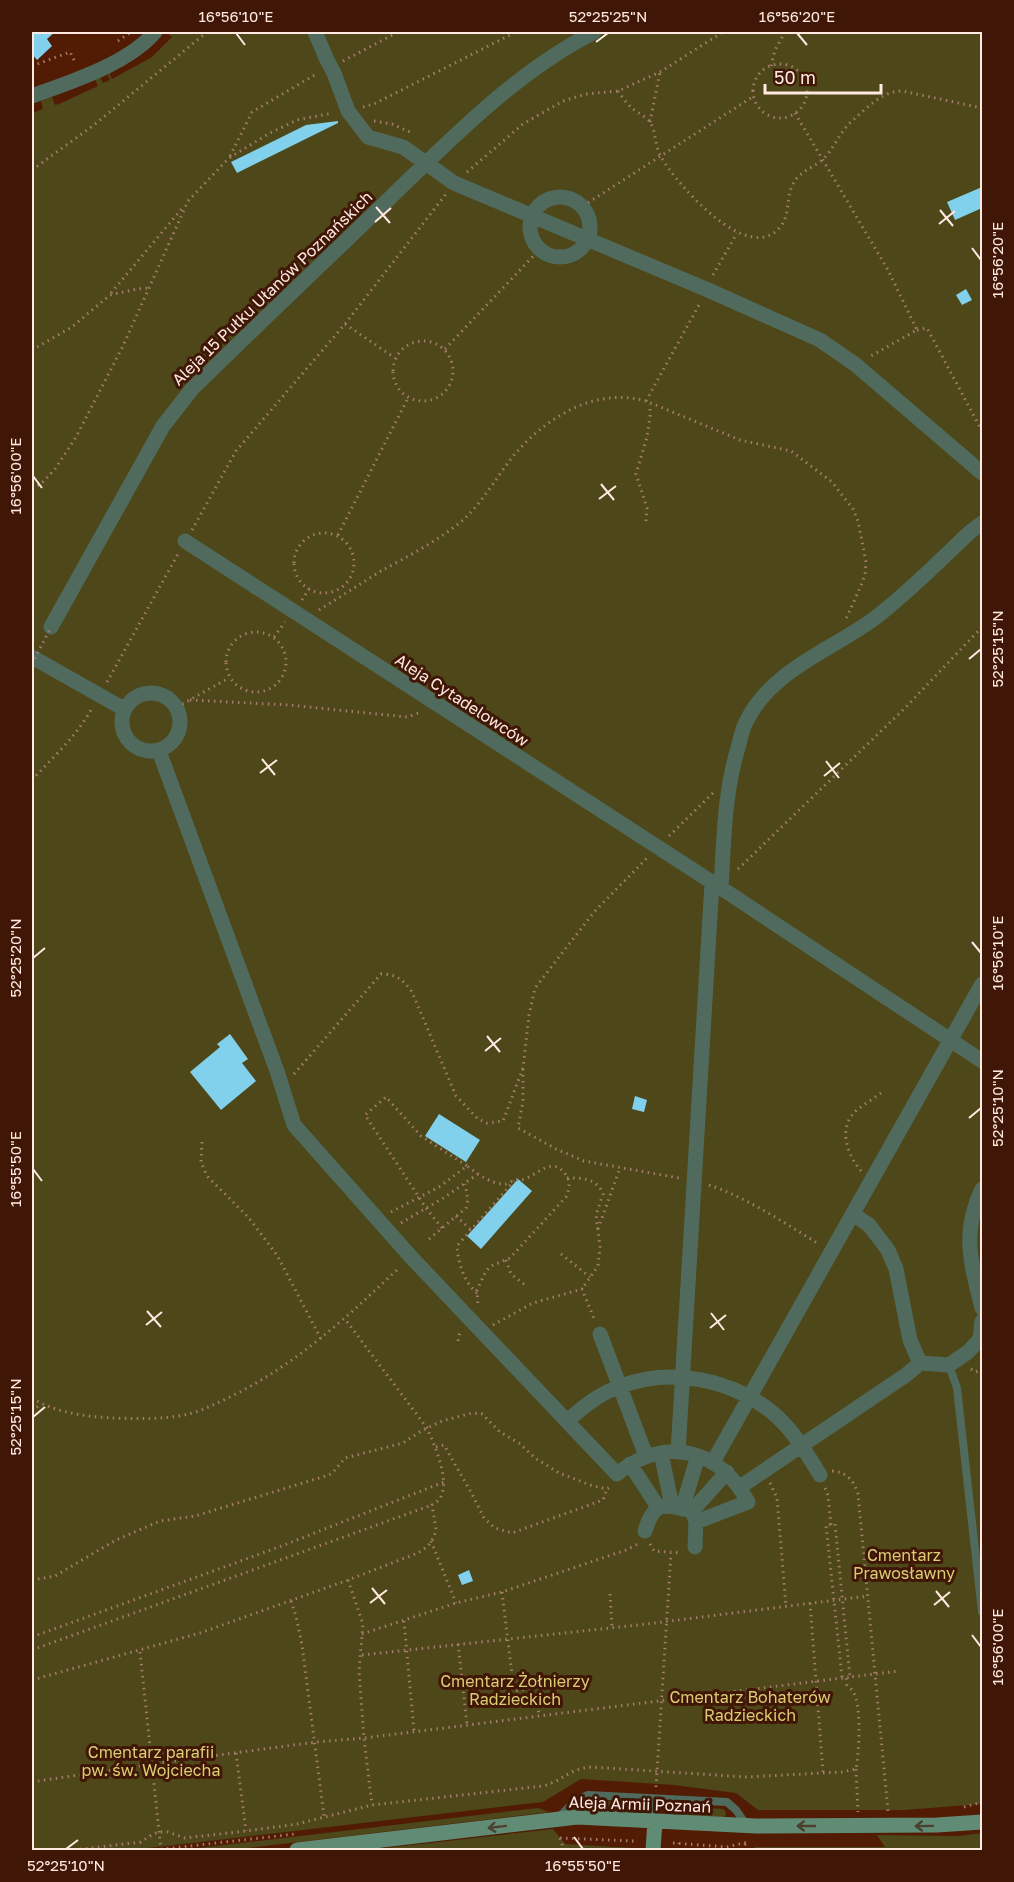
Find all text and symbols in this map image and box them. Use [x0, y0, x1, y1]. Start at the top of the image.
text: 16°56'10"E [199, 7, 273, 25]
text: 52°25'25"N [569, 7, 647, 25]
text: 16°56'20"E [759, 7, 835, 25]
scale bar [765, 57, 880, 95]
text: 50 m [774, 66, 816, 88]
street label: Aleja 15 Pułku Ułanów Poznańskich [168, 187, 376, 389]
text: 16°56'20"E [988, 222, 1006, 298]
text: 16°56'00"E [6, 438, 24, 514]
text: 52°25'15"N [988, 610, 1006, 688]
street label: Aleja Cytadelowców [391, 649, 533, 751]
text: 16°56'10"E [988, 916, 1006, 990]
text: 52°25'20"N [6, 918, 24, 998]
text: 52°25'10"N [988, 1069, 1006, 1147]
text: 16°55'50"E [6, 1131, 24, 1207]
text: 52°25'15"N [6, 1378, 24, 1456]
park label: Cmentarz Prawosławny [853, 1545, 955, 1583]
text: 16°56'00"E [988, 1609, 1006, 1685]
park label: Cmentarz Żołnierzy Radzieckich [440, 1671, 590, 1709]
park label: Cmentarz Bohaterów Radzieckich [669, 1687, 831, 1725]
park label: Cmentarz parafii pw. św. Wojciecha [82, 1742, 220, 1780]
street label: Aleja Armii Poznań [568, 1792, 712, 1816]
one-way arrow [796, 1820, 816, 1832]
one-way arrow [915, 1820, 935, 1831]
one-way arrow [488, 1821, 508, 1832]
text: 52°25'10"N [27, 1856, 105, 1874]
text: 16°55'50"E [545, 1856, 621, 1874]

